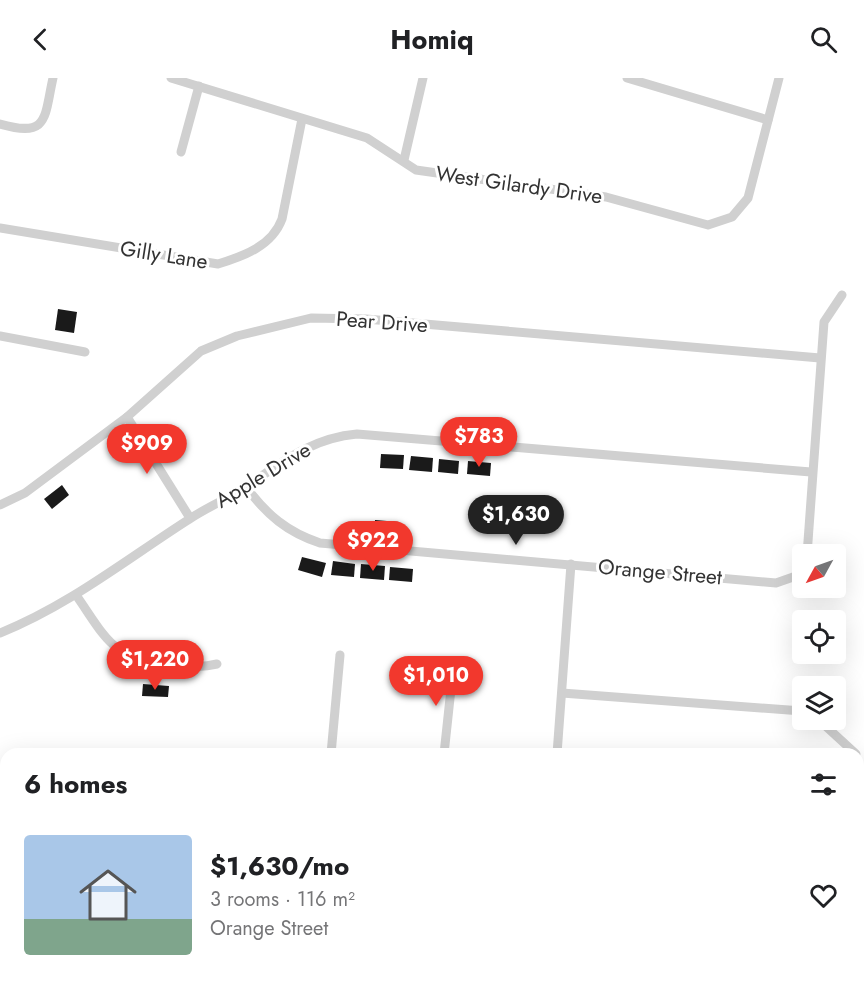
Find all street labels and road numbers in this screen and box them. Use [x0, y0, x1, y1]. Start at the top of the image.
street label: West Gilardy Drive [434, 158, 604, 212]
street label: Gilly Lane [118, 233, 210, 277]
street label: Pear Drive [335, 304, 429, 340]
street label: Apple Drive [210, 435, 316, 515]
street label: Orange Street [597, 552, 723, 592]

